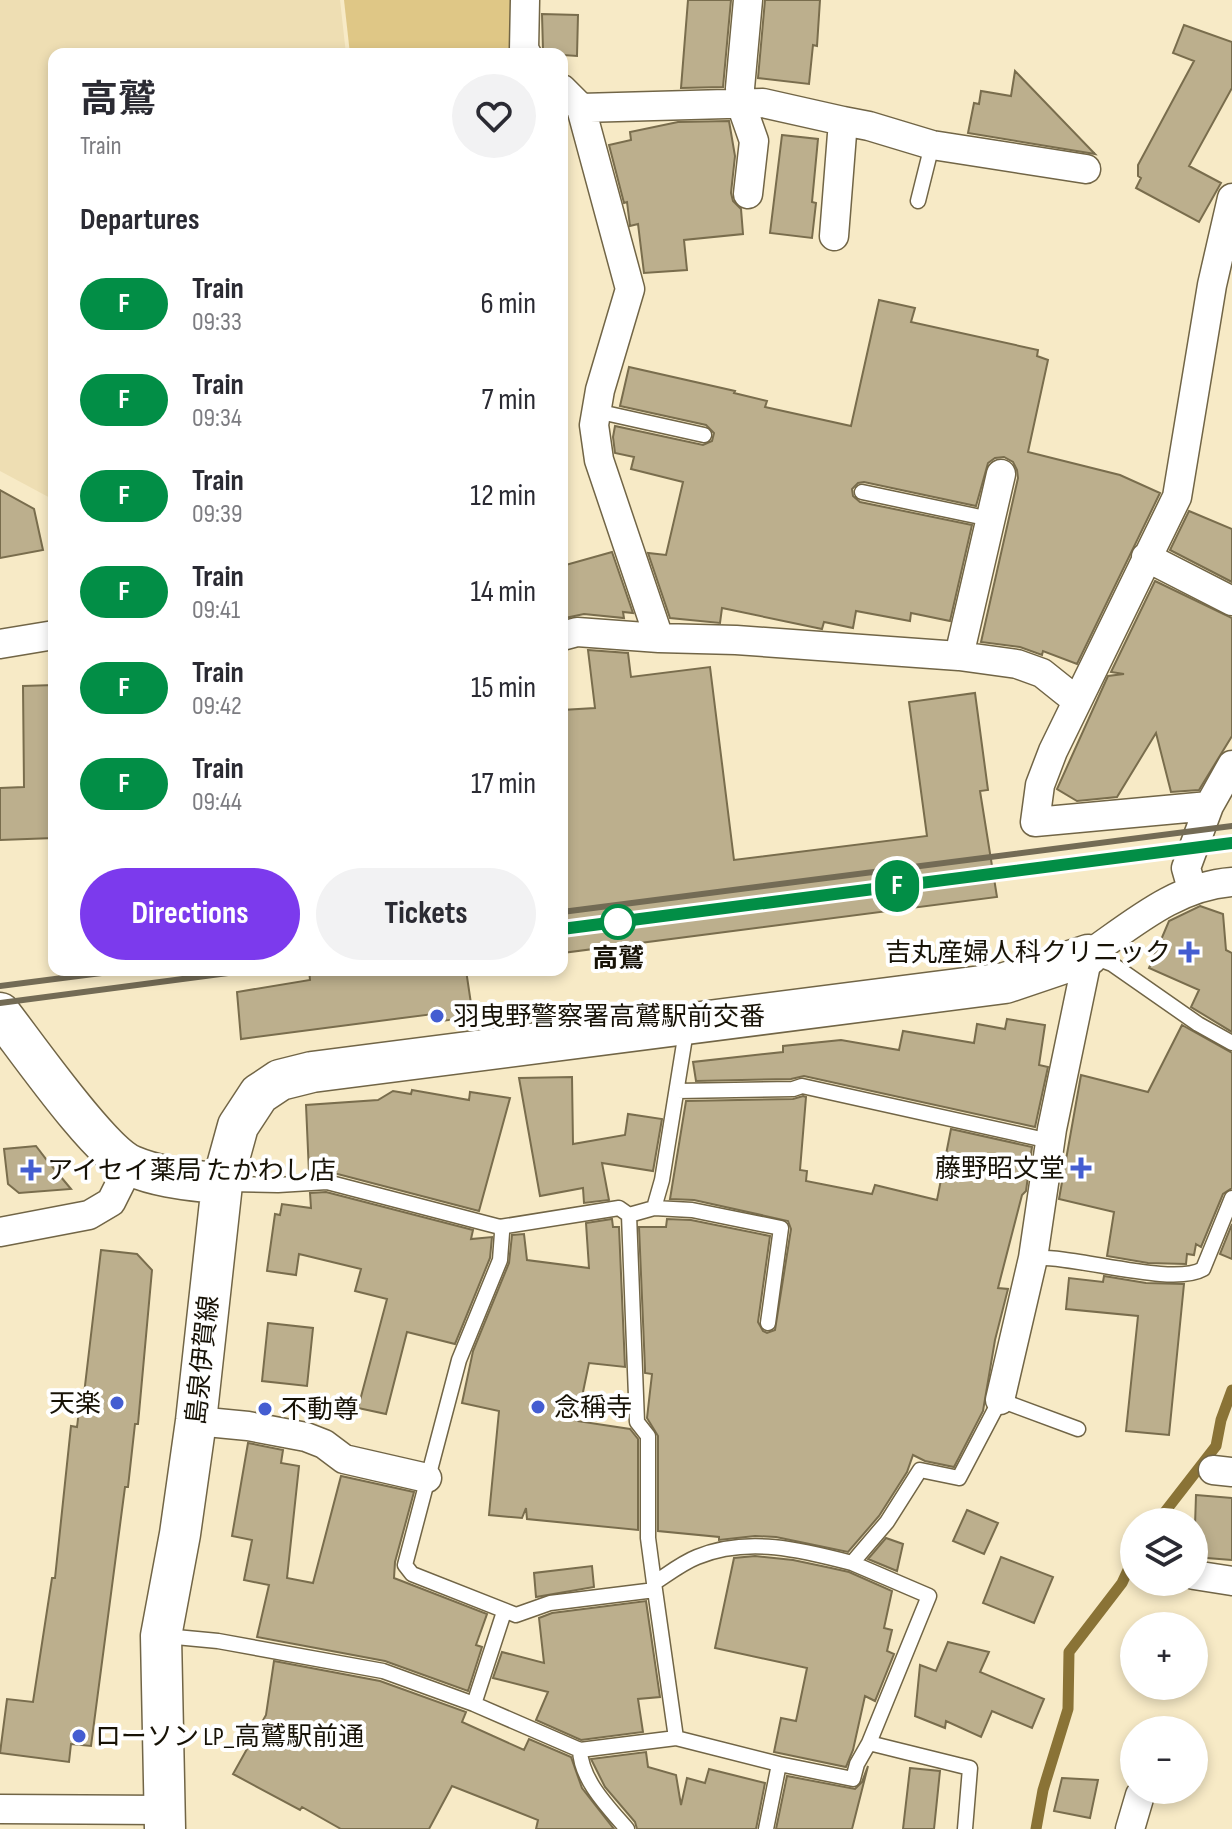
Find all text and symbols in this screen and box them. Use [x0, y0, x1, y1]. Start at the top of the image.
button: heart [452, 74, 536, 158]
text: 高鷲 [80, 78, 156, 123]
text: Train [80, 131, 122, 162]
text: Departures [80, 202, 200, 238]
text: Train [192, 271, 244, 307]
text: 6 min [480, 286, 536, 322]
text: F [118, 287, 130, 320]
text: 09:33 [192, 307, 242, 338]
text: Train [192, 367, 244, 403]
text: 7 min [482, 382, 536, 418]
text: F [118, 383, 130, 416]
text: 09:34 [192, 403, 242, 434]
text: Train [192, 463, 244, 499]
text: 12 min [470, 478, 536, 514]
text: F [118, 479, 130, 512]
text: 09:39 [192, 499, 242, 530]
text: Train [192, 559, 244, 595]
text: 14 min [471, 574, 536, 610]
text: F [118, 575, 130, 608]
text: 09:41 [192, 595, 240, 626]
text: Train [192, 655, 244, 691]
text: 15 min [471, 670, 536, 706]
text: F [118, 671, 130, 704]
text: 09:42 [192, 691, 242, 722]
text: Train [192, 751, 244, 787]
text: 17 min [471, 766, 536, 802]
text: F [118, 767, 130, 800]
text: 09:44 [192, 787, 242, 818]
line badge: F [871, 860, 923, 912]
button: Directions [80, 868, 300, 960]
button: Tickets [316, 868, 536, 960]
text: F [891, 869, 903, 902]
marker: 高鷲 [601, 905, 635, 939]
place label: 吉丸産婦人科クリニック [885, 938, 1171, 969]
marker: 吉丸産婦人科クリニック [1178, 941, 1200, 963]
place label: 高鷲 [592, 944, 644, 975]
place label: 羽曳野警察署高鷲駅前交番 [453, 1002, 765, 1033]
marker: 羽曳野警察署高鷲駅前交番 [428, 1007, 446, 1025]
place label: 藤野昭文堂 [935, 1154, 1065, 1185]
place label: アイセイ薬局 たかわし店 [47, 1156, 336, 1187]
marker: 藤野昭文堂 [1072, 1159, 1090, 1177]
marker: アイセイ薬局 たかわし店 [22, 1161, 40, 1179]
street label: 島泉伊賀線 [181, 1294, 226, 1426]
place label: 天楽 [49, 1389, 101, 1420]
place label: 念稱寺 [554, 1393, 632, 1424]
marker: 天楽 [108, 1394, 126, 1412]
place label: 不動尊 [281, 1395, 359, 1426]
marker: 念稱寺 [529, 1398, 547, 1416]
marker: 不動尊 [256, 1400, 274, 1418]
map controls [1120, 1508, 1208, 1804]
button: layers [1120, 1508, 1208, 1596]
button: + [1120, 1612, 1208, 1700]
button: − [1120, 1716, 1208, 1804]
place label: ローソン LP_高鷲駅前通 [95, 1722, 364, 1753]
marker: ローソン LP_高鷲駅前通 [70, 1727, 88, 1745]

